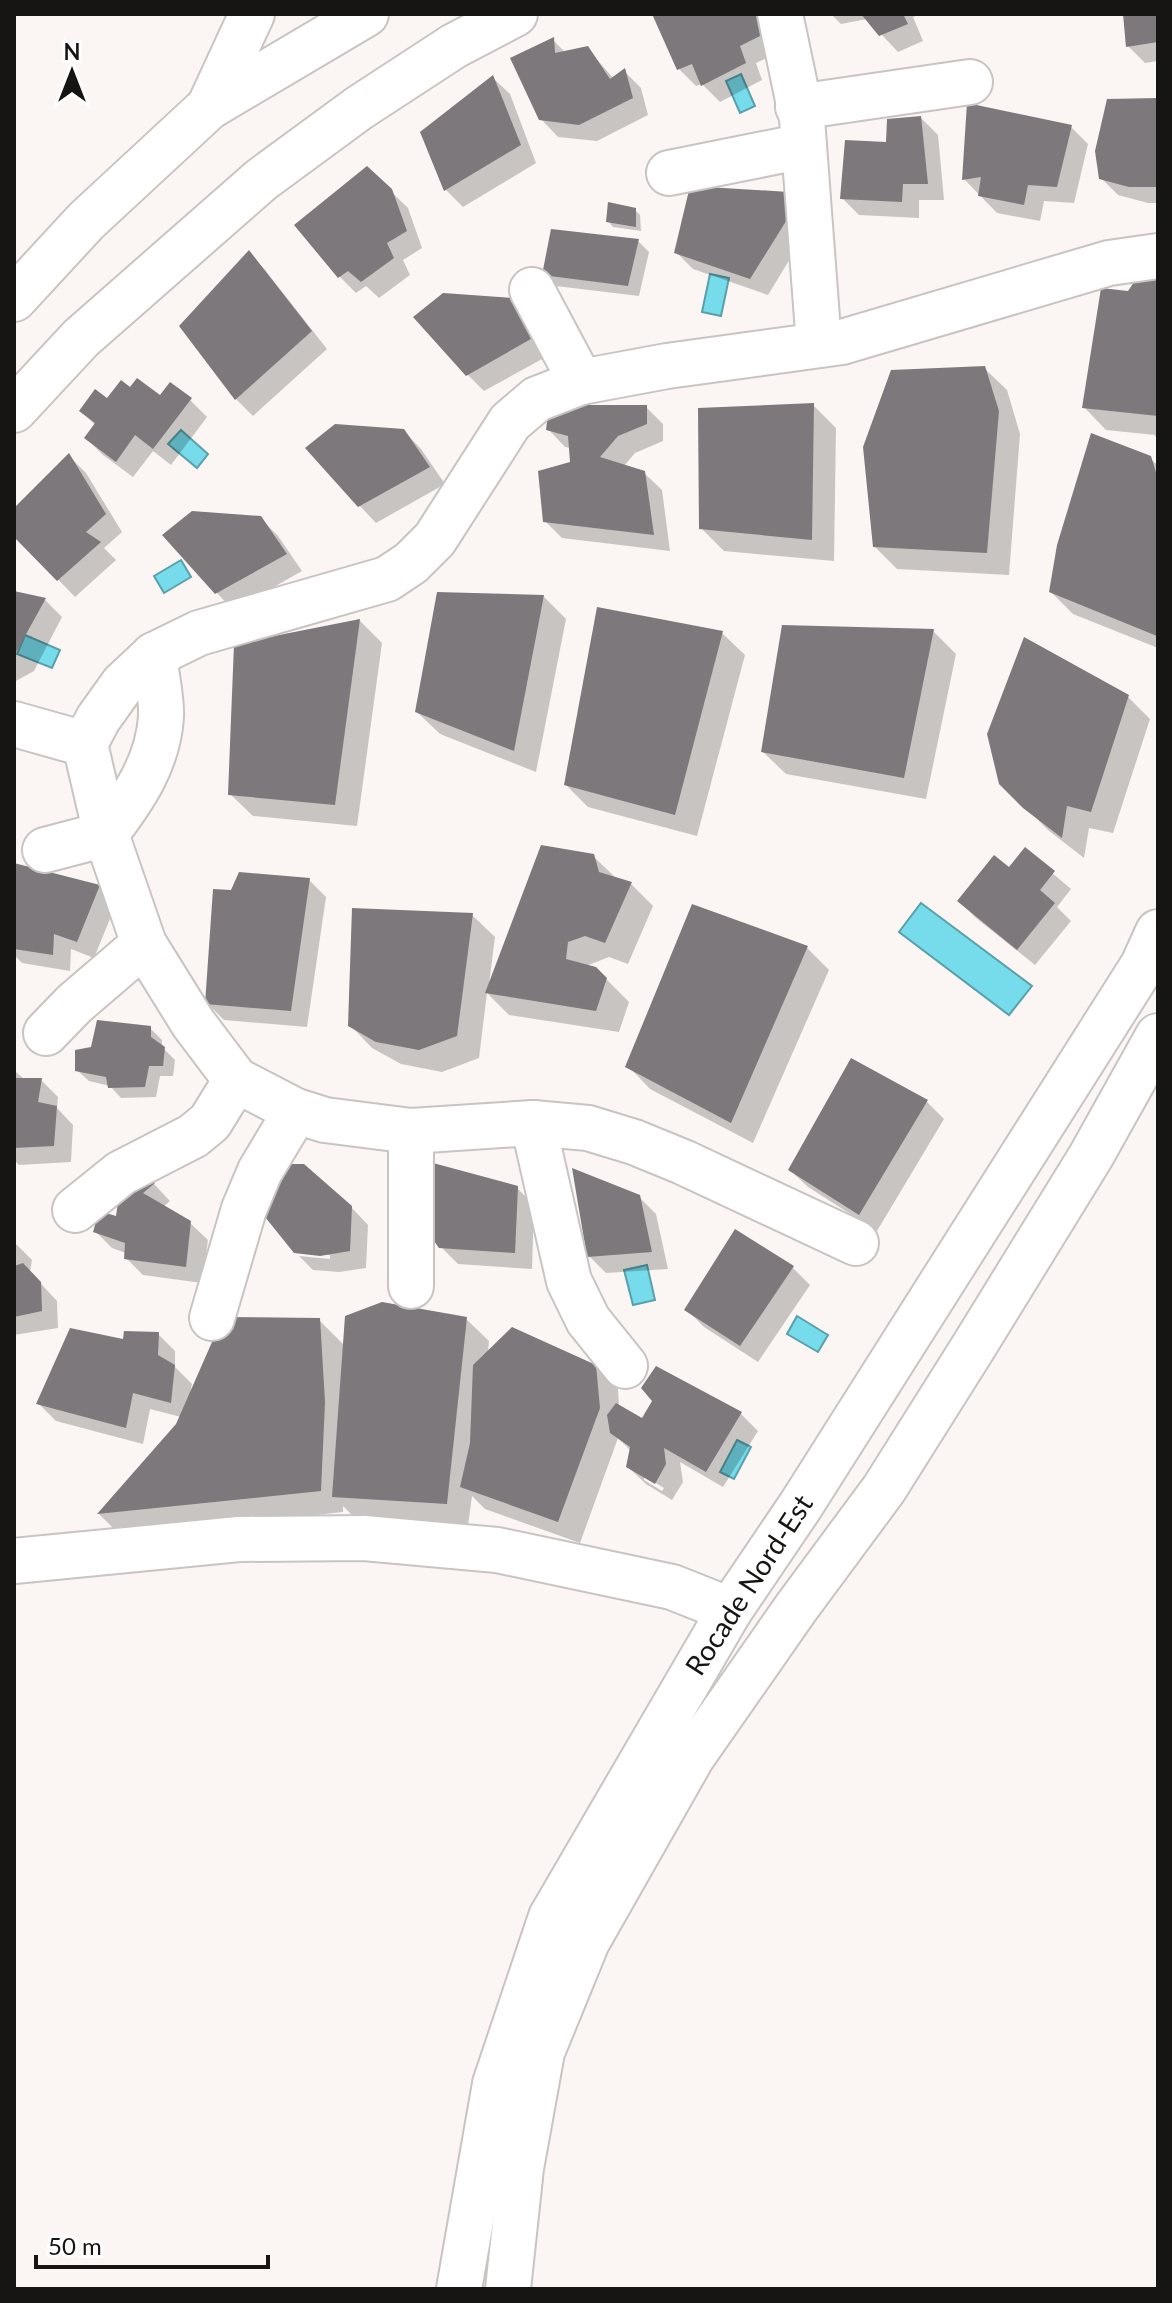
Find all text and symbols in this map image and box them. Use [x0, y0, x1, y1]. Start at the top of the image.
north arrow [32, 32, 112, 112]
text: N [64, 38, 80, 65]
street label: Rocade Nord-Est [677, 1488, 819, 1681]
scale bar [36, 2219, 268, 2269]
text: 50 m [48, 2231, 102, 2260]

